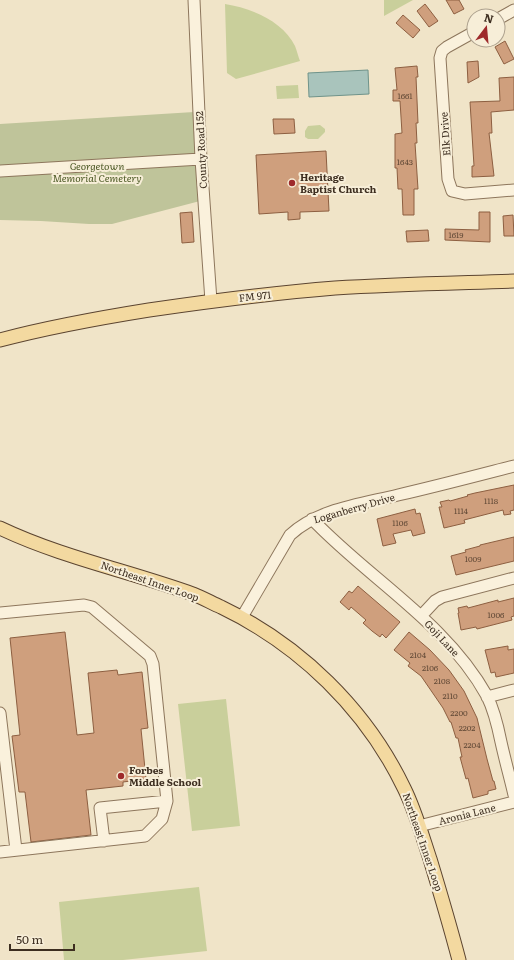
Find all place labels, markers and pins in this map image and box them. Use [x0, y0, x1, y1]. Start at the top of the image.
place label: Heritage Baptist Church [300, 169, 377, 196]
marker: Heritage Baptist Church [287, 178, 297, 188]
place label: Forbes Middle School [129, 762, 202, 789]
marker: Forbes Middle School [116, 771, 126, 781]

